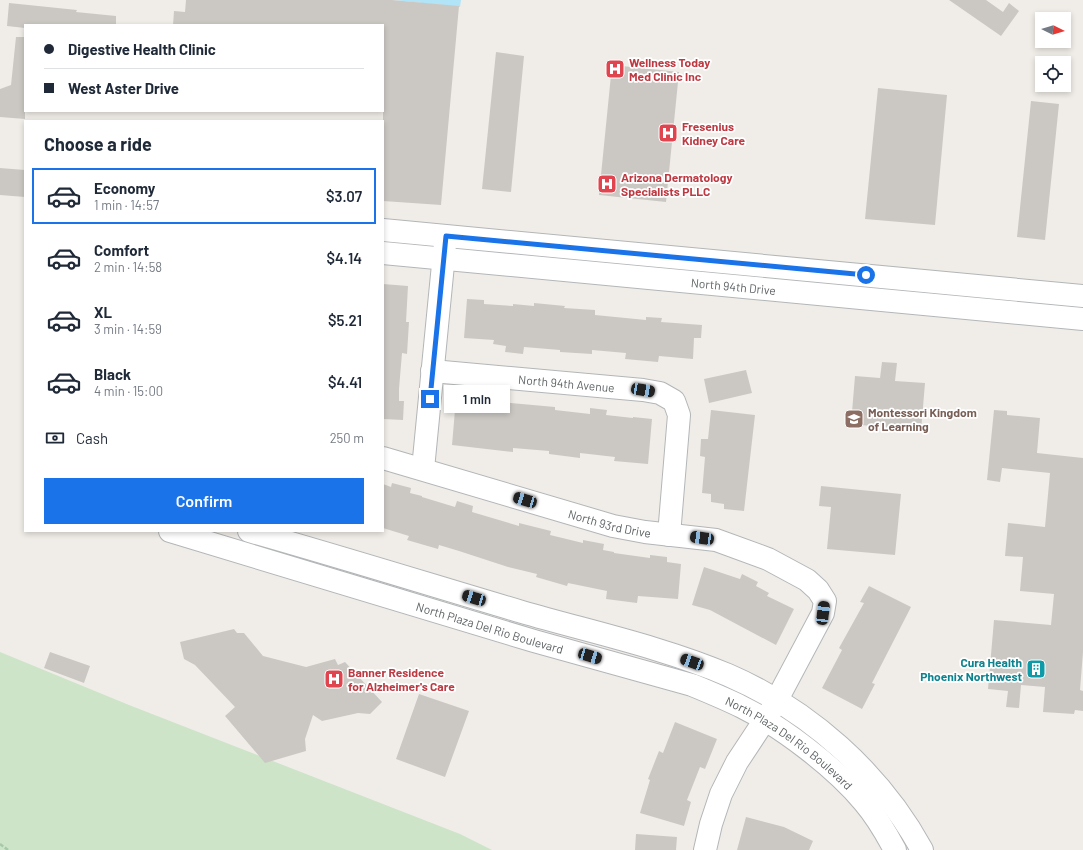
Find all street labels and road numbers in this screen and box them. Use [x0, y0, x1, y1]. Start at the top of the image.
street label: North 94th Drive [690, 275, 777, 297]
street label: North 94th Avenue [518, 372, 615, 394]
street label: North 93rd Drive [567, 506, 652, 540]
street label: North Plaza Del Rio Boulevard [415, 599, 565, 656]
street label: North Plaza Del Rio Boulevard [723, 693, 856, 792]

